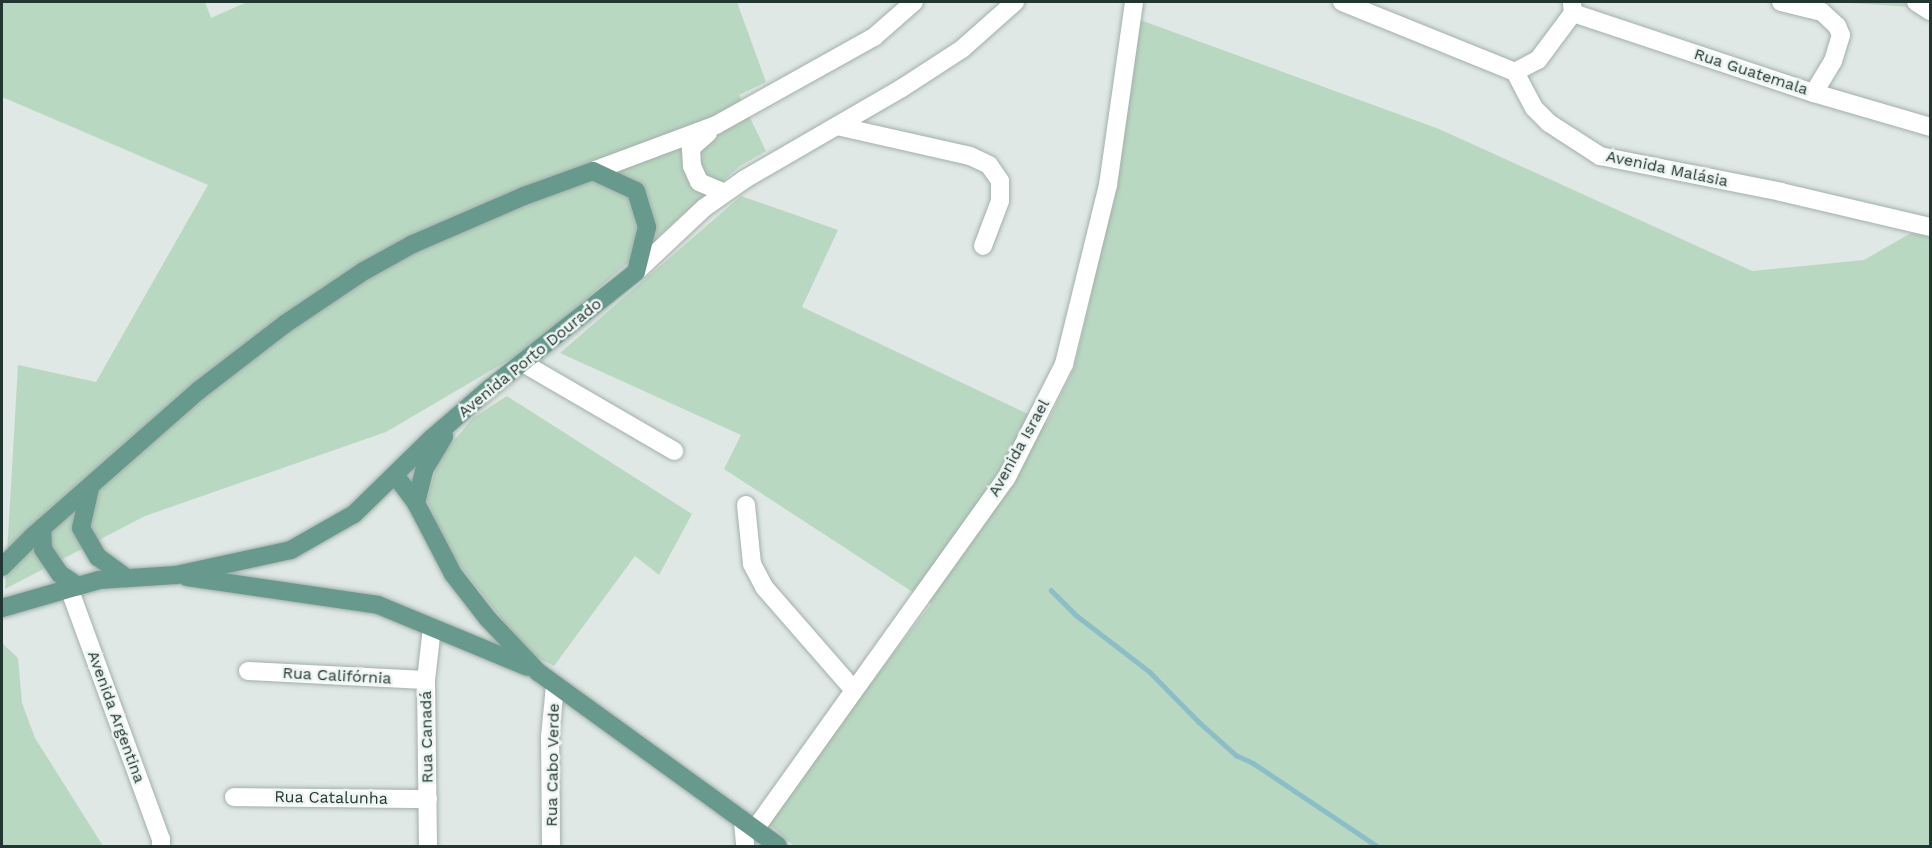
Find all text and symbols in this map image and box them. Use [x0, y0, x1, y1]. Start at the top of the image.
street label: Rua Guatemala [1691, 44, 1811, 100]
street label: Avenida Malásia [1604, 147, 1730, 191]
street label: Avenida Porto Dourado [454, 294, 606, 422]
street label: Avenida Israel [984, 396, 1054, 500]
street label: Avenida Argentina [83, 648, 149, 786]
street label: Rua Califórnia [282, 664, 392, 688]
street label: Rua Canadá [417, 690, 437, 784]
street label: Rua Cabo Verde [542, 703, 564, 827]
street label: Rua Catalunha [274, 787, 388, 809]

